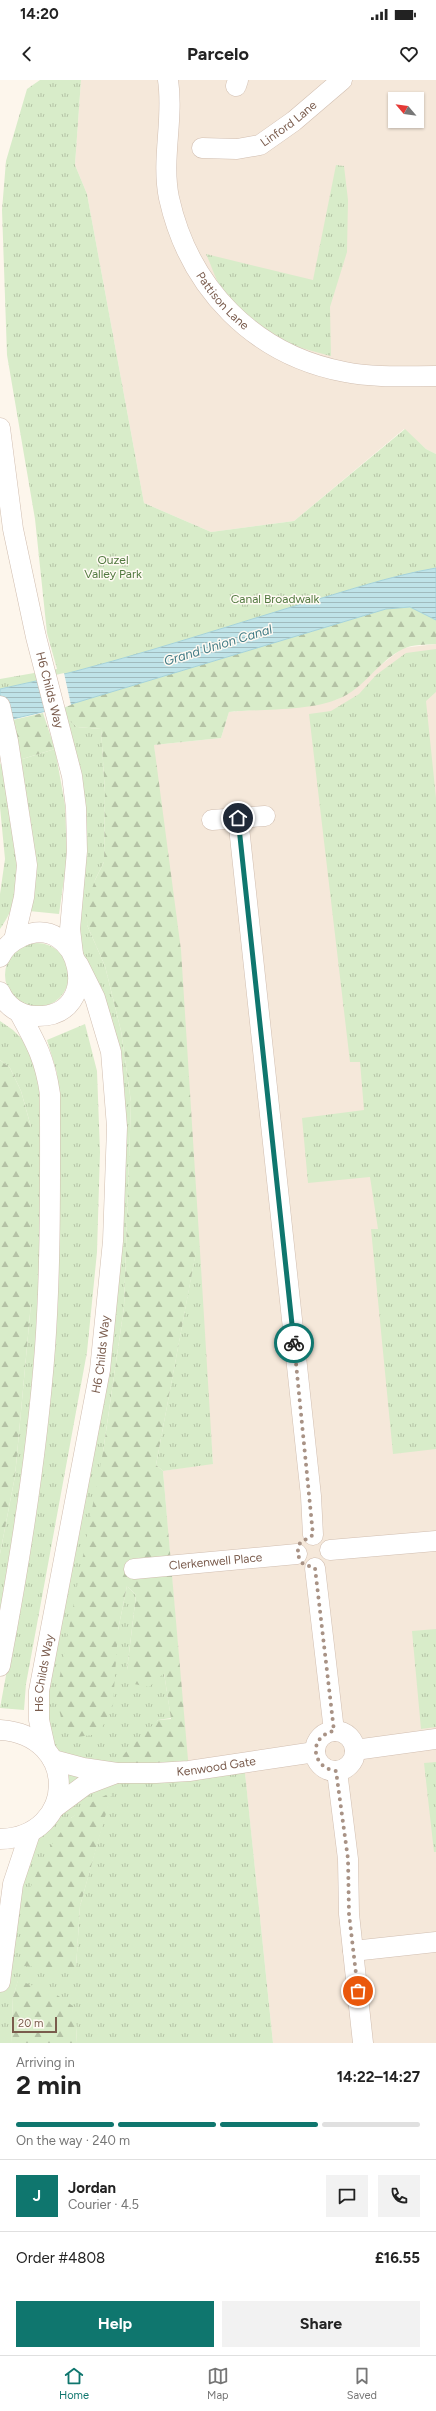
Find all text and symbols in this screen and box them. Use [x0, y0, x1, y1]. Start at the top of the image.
text: 14:20 [20, 5, 59, 23]
icon: back [16, 43, 38, 65]
text: Parcelo [187, 43, 249, 65]
icon: heart [398, 43, 420, 65]
north arrow [388, 92, 424, 128]
map controls [388, 92, 424, 128]
street label: Linford Lane [258, 98, 320, 149]
street label: Pattison Lane [193, 269, 252, 333]
park label: Ouzel Valley Park [84, 553, 142, 581]
park label: Canal Broadwalk [231, 592, 319, 606]
water label: Grand Union Canal [162, 621, 274, 669]
street label: H6 Childs Way [33, 650, 67, 730]
pin [221, 801, 255, 835]
icon: home [227, 807, 249, 829]
street label: H6 Childs Way [89, 1314, 113, 1395]
courier [274, 1323, 314, 1363]
icon: bike [283, 1332, 305, 1354]
street label: Clerkenwell Place [168, 1550, 263, 1573]
street label: H6 Childs Way [32, 1632, 57, 1712]
street label: Kenwood Gate [176, 1754, 257, 1779]
pin [341, 1974, 375, 2008]
icon: bag [347, 1980, 369, 2002]
scale bar [12, 2015, 57, 2034]
text: 20 m [18, 2017, 43, 2030]
text: Arriving in [16, 2055, 75, 2070]
text: 14:22–14:27 [337, 2068, 420, 2086]
text: 2 min [16, 2069, 82, 2101]
text: On the way · 240 m [16, 2133, 130, 2148]
button: chat [326, 2175, 368, 2217]
button: phone [378, 2175, 420, 2217]
text: Jordan [68, 2179, 116, 2197]
text: J [33, 2187, 41, 2205]
text: Courier · 4.5 [68, 2197, 139, 2212]
text: Order #4808 [16, 2249, 105, 2267]
text: £16.55 [375, 2249, 420, 2267]
button: Help [16, 2301, 214, 2347]
button: Share [222, 2301, 420, 2347]
tab: Home [59, 2365, 89, 2402]
tab: Map [207, 2365, 229, 2402]
tab: Saved [347, 2365, 377, 2402]

